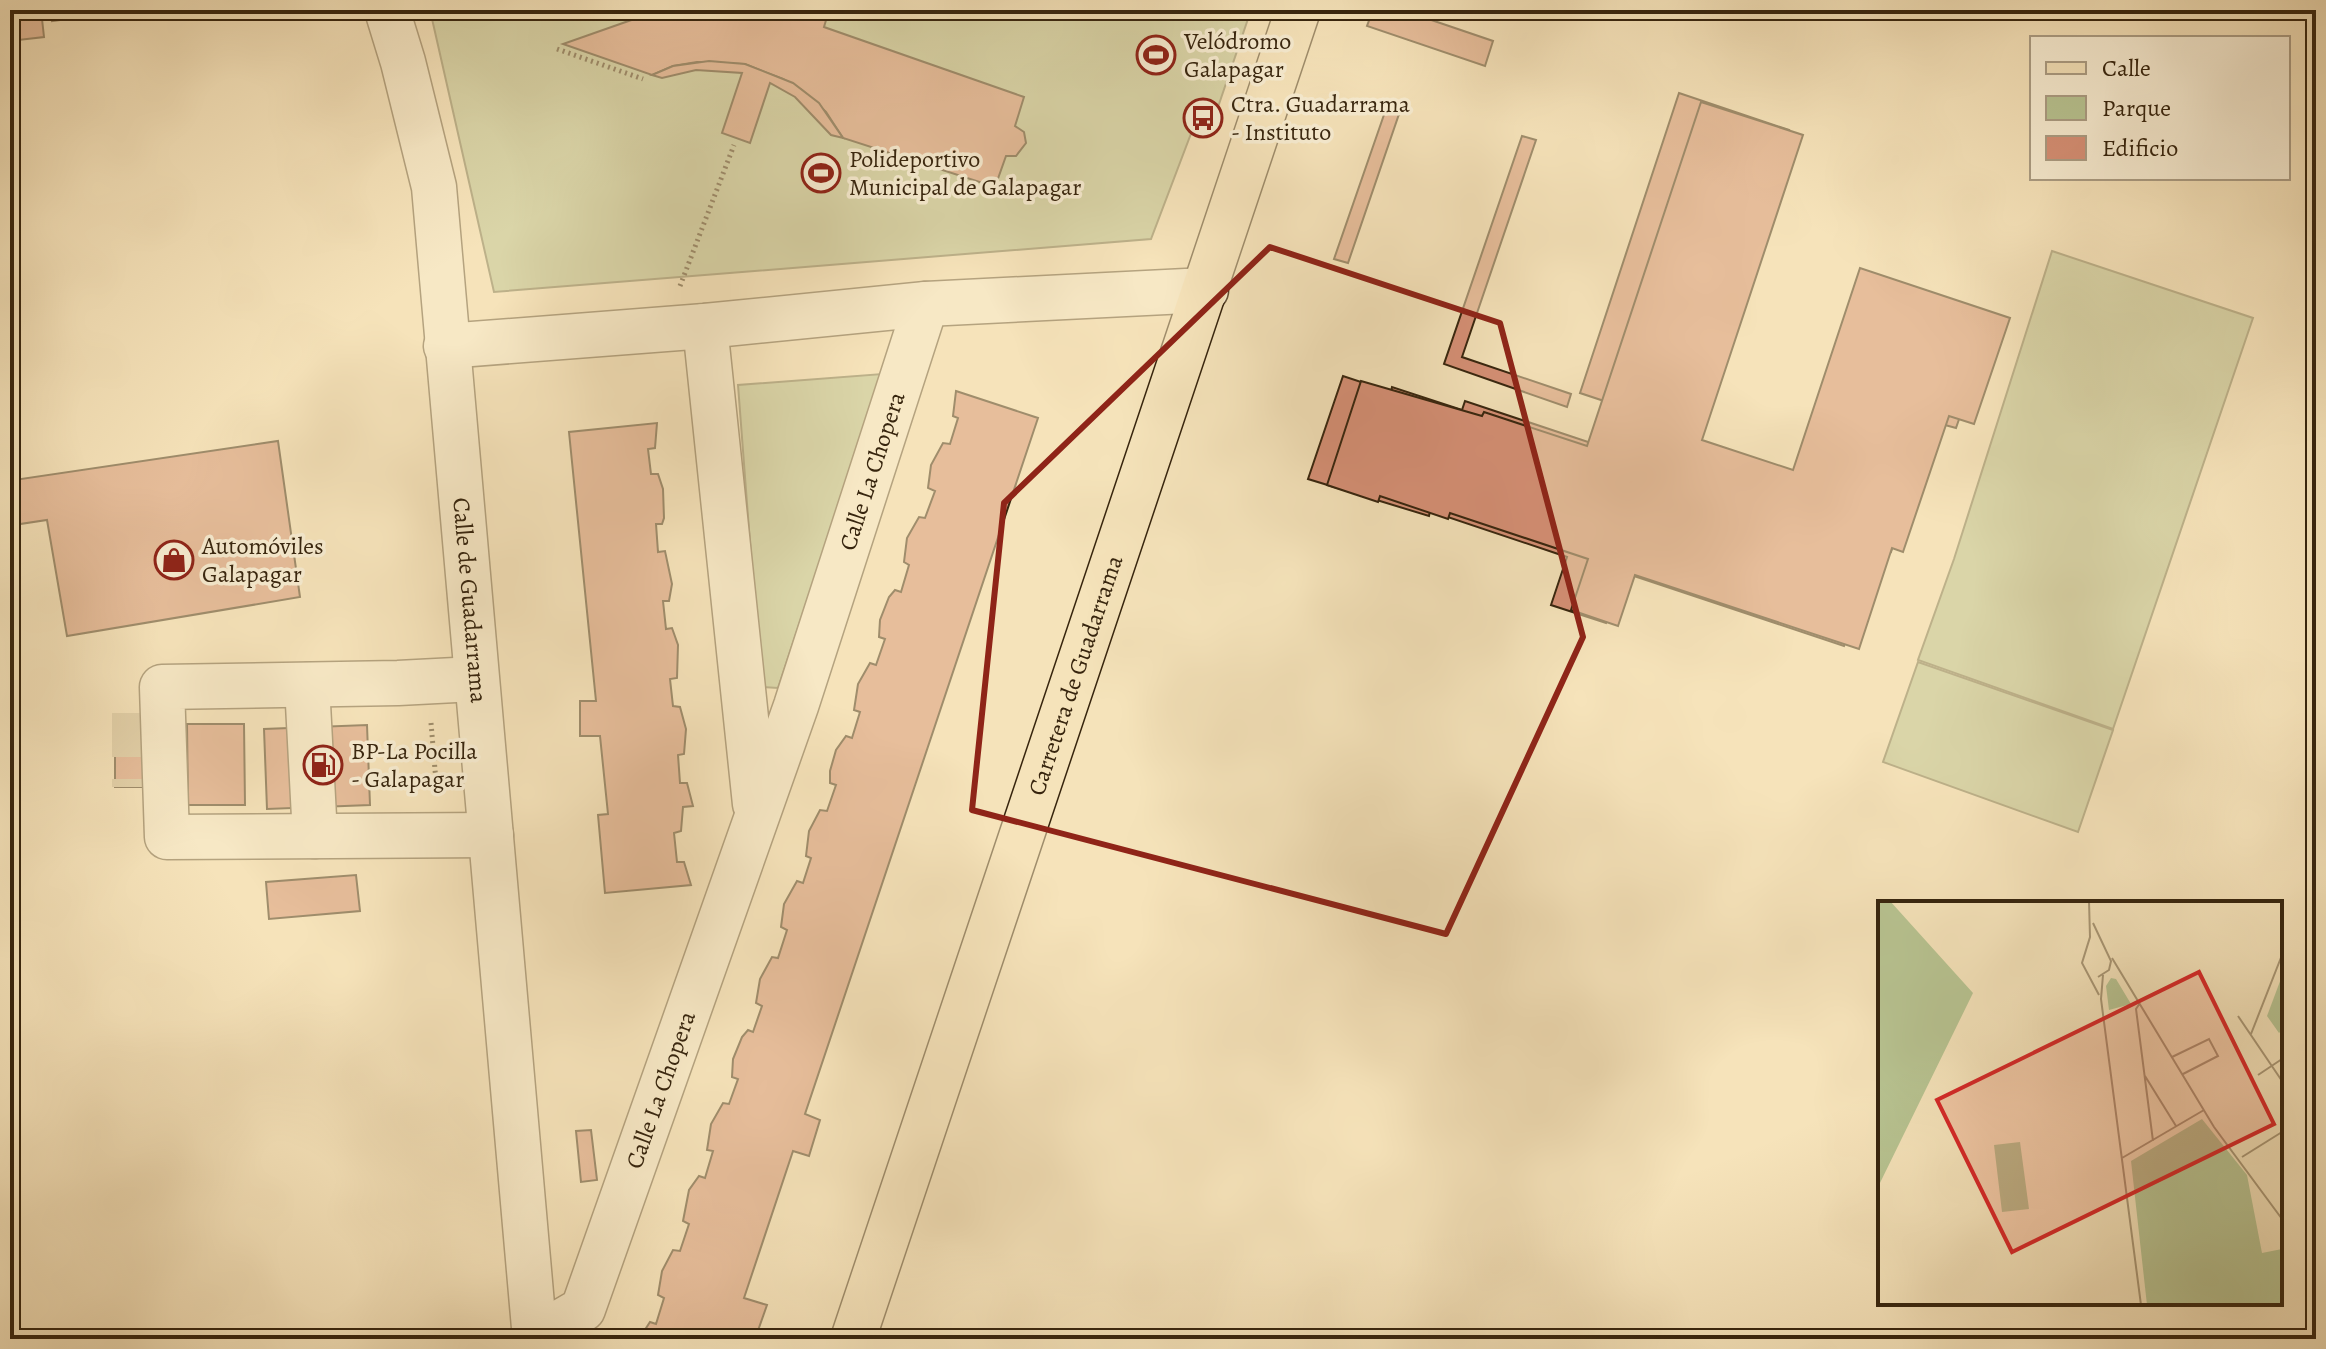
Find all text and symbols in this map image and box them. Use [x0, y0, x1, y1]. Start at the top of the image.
place label: Velódromo Galapagar [1183, 25, 1291, 85]
sports icon: Velódromo Galapagar [1135, 34, 1177, 76]
legend [2030, 36, 2290, 180]
text: Calle [2102, 52, 2151, 84]
place label: Ctra. Guadarrama - Instituto [1231, 88, 1411, 148]
text: Parque [2102, 92, 2171, 124]
bus stop icon: Ctra. Guadarrama - Instituto [1182, 97, 1224, 139]
text: Edificio [2102, 132, 2178, 164]
place label: Polideportivo Municipal de Galapagar [849, 143, 1082, 203]
sports icon: Polideportivo Municipal de Galapagar [800, 152, 842, 194]
street label: Calle La Chopera [831, 387, 913, 554]
street label: Calle de Guadarrama [445, 496, 495, 705]
place label: Automóviles Galapagar [201, 530, 324, 590]
shop icon: Automóviles Galapagar [153, 539, 195, 581]
street label: Carretera de Guadarrama [1020, 550, 1131, 800]
place label: BP-La Pocilla - Galapagar [351, 735, 478, 795]
fuel station icon: BP-La Pocilla - Galapagar [302, 744, 344, 786]
inset map [1878, 901, 2282, 1305]
street label: Calle La Chopera [618, 1006, 703, 1173]

